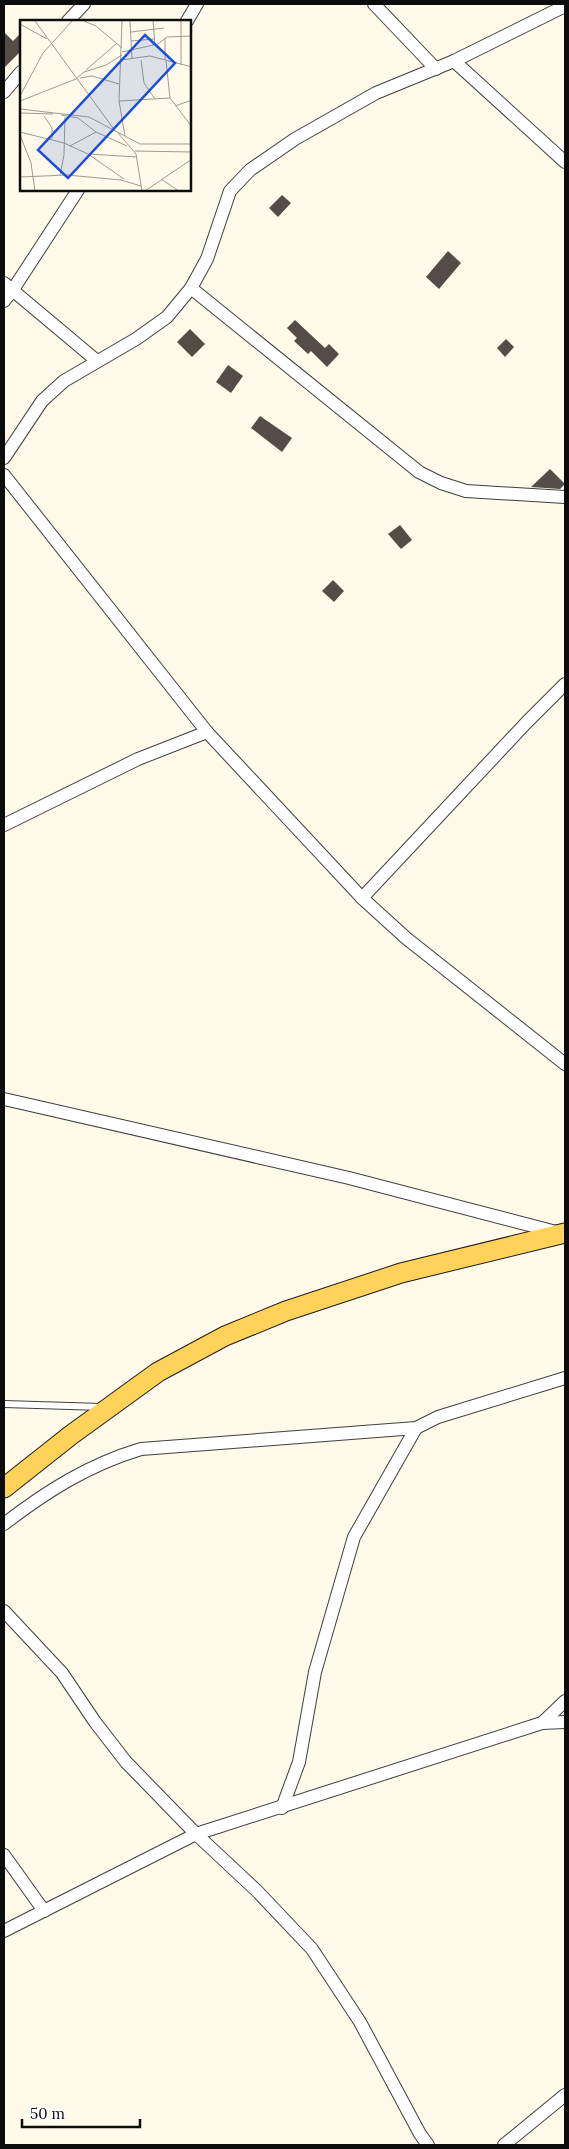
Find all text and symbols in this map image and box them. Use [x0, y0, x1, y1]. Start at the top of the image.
inset map [20, 20, 191, 191]
scale bar [22, 2096, 140, 2128]
text: 50 m [30, 2104, 65, 2123]

